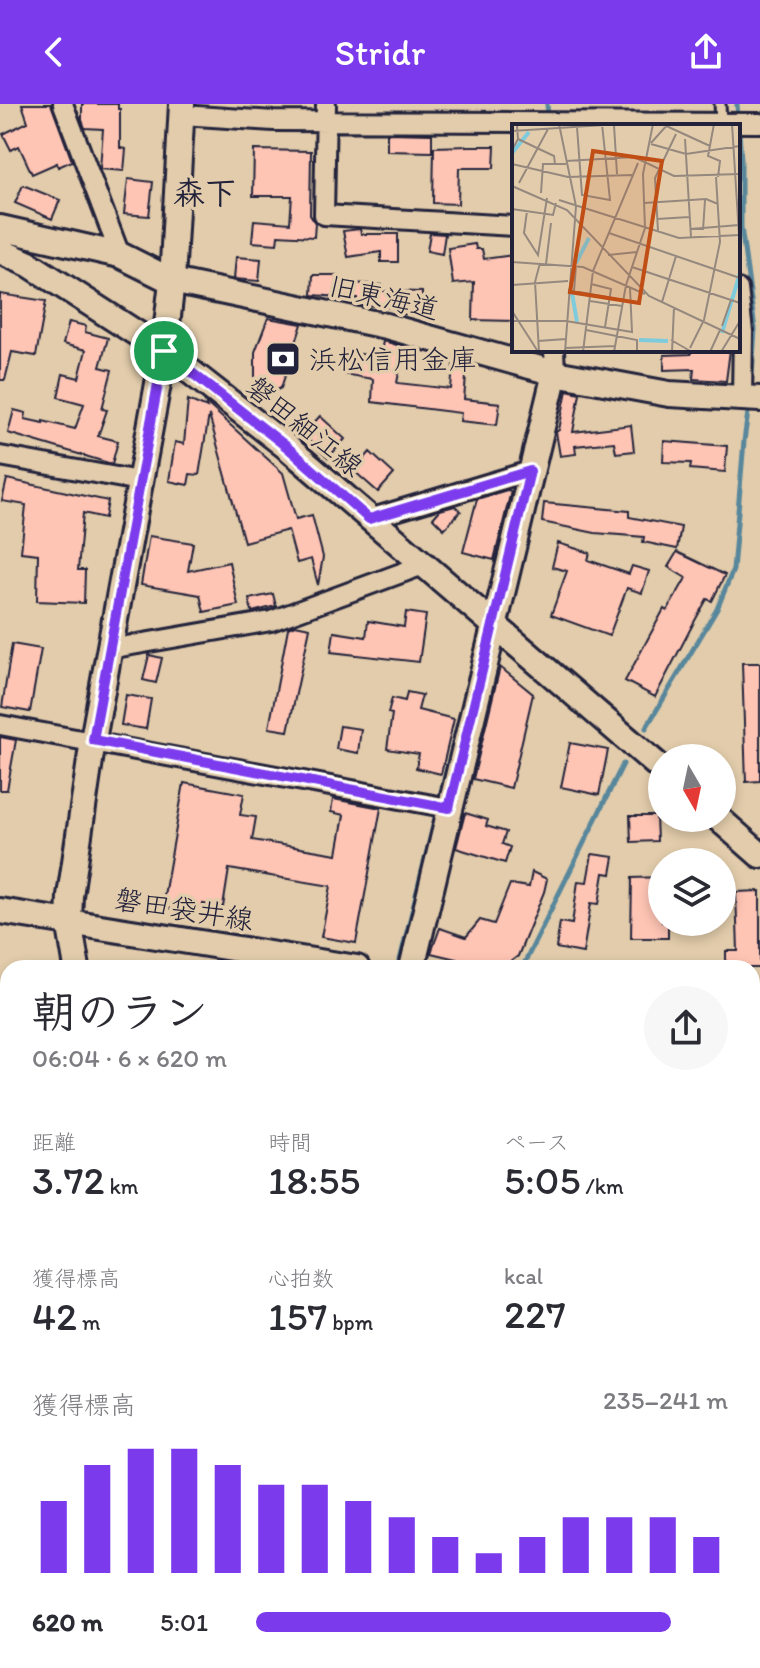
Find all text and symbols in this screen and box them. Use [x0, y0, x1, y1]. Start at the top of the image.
icon: back [32, 30, 76, 74]
icon: share [684, 30, 728, 74]
text: Stridr [335, 31, 425, 74]
inset map [512, 124, 740, 352]
district label: 森下 [173, 174, 237, 212]
street label: 旧東海道 [326, 268, 442, 326]
pin [130, 317, 198, 385]
icon: arrive [142, 329, 186, 373]
bank icon: 浜松信用金庫 [264, 340, 302, 378]
place label: 浜松信用金庫 [309, 342, 477, 376]
street label: 磐田細江線 [240, 369, 370, 483]
north arrow [648, 744, 736, 832]
map controls [648, 744, 736, 936]
button: layers [648, 848, 736, 936]
street label: 磐田袋井線 [112, 881, 256, 937]
text: 朝のラン [32, 985, 208, 1038]
button: share [644, 986, 728, 1070]
text: 06:04 · 6 × 620 m [32, 1042, 227, 1074]
text: 距離 [32, 1129, 76, 1156]
text: 時間 [268, 1129, 312, 1156]
text: ペース [504, 1129, 569, 1156]
text: 3.72 [32, 1156, 105, 1204]
text: 18:55 [268, 1156, 360, 1204]
text: 5:05 [504, 1156, 580, 1204]
text: km [105, 1173, 139, 1200]
text: /km [580, 1173, 624, 1200]
text: kcal [504, 1263, 543, 1290]
text: 獲得標高 [32, 1265, 120, 1292]
text: 心拍数 [268, 1265, 334, 1292]
text: 227 [504, 1290, 566, 1338]
text: 42 [32, 1292, 77, 1340]
text: 157 [268, 1292, 327, 1340]
text: m [77, 1309, 101, 1336]
text: bpm [327, 1309, 373, 1336]
text: 235–241 m [603, 1384, 728, 1416]
text: 獲得標高 [32, 1389, 136, 1421]
text: 620 m [32, 1606, 103, 1638]
text: 5:01 [160, 1606, 208, 1638]

